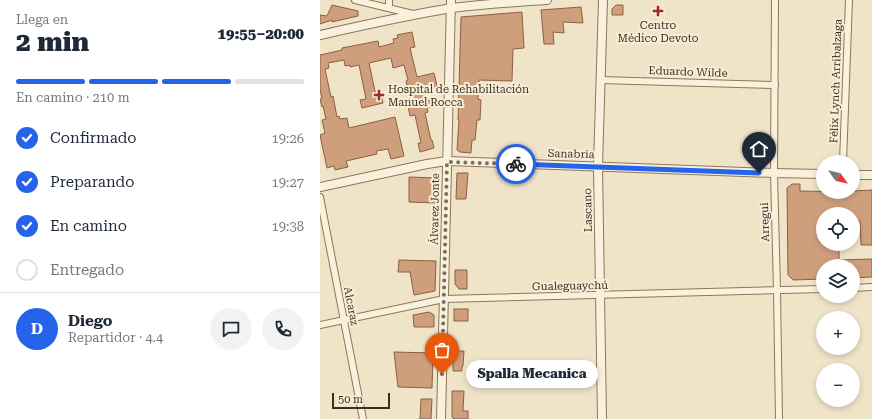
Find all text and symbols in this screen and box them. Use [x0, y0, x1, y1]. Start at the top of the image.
marker: Centro Médico Devoto [652, 5, 664, 17]
text: Llega en [16, 12, 68, 27]
place label: Centro Médico Devoto [618, 19, 699, 45]
street label: Félix Lynch Arribalzaga [827, 19, 845, 143]
text: 19:55–20:00 [218, 25, 304, 43]
text: 2 min [16, 27, 89, 57]
street label: Eduardo Wilde [648, 64, 728, 80]
place label: Hospital de Rehabilitación Manuel Rocca [388, 83, 529, 109]
marker: Hospital de Rehabilitación Manuel Rocca [373, 89, 385, 101]
text: En camino · 210 m [16, 90, 130, 105]
icon: check [16, 127, 38, 149]
text: Confirmado [50, 129, 137, 147]
text: 19:26 [272, 131, 304, 146]
pin [742, 132, 776, 173]
icon: home [748, 138, 770, 160]
courier [496, 144, 536, 184]
street label: Sanabria [547, 147, 595, 161]
icon: bike [505, 153, 527, 175]
north arrow [816, 155, 860, 199]
map controls [816, 155, 860, 407]
icon: check [16, 171, 38, 193]
text: Preparando [50, 173, 134, 191]
street label: Álvarez Jonte [427, 173, 442, 245]
text: 19:27 [272, 175, 304, 190]
street label: Lascano [581, 188, 595, 232]
street label: Arregui [758, 202, 772, 242]
button: locate [816, 207, 860, 251]
icon: check [16, 215, 38, 237]
text: En camino [50, 217, 127, 235]
text: 19:38 [272, 219, 304, 234]
button: layers [816, 259, 860, 303]
text: Entregado [50, 261, 124, 279]
street label: Gualeguaychú [532, 279, 608, 293]
street label: Alcaraz [341, 286, 361, 326]
button: chat [210, 308, 252, 350]
button: phone [262, 308, 304, 350]
button: + [816, 311, 860, 355]
text: Diego [68, 312, 112, 330]
text: D [31, 320, 43, 338]
text: Repartidor · 4.4 [68, 330, 163, 345]
pin [425, 333, 459, 374]
icon: bag [431, 339, 453, 361]
callout: Spalla Mecanica [466, 360, 598, 388]
button: − [816, 363, 860, 407]
text: Spalla Mecanica [477, 366, 587, 381]
scale bar [332, 391, 390, 410]
text: 50 m [338, 393, 363, 406]

